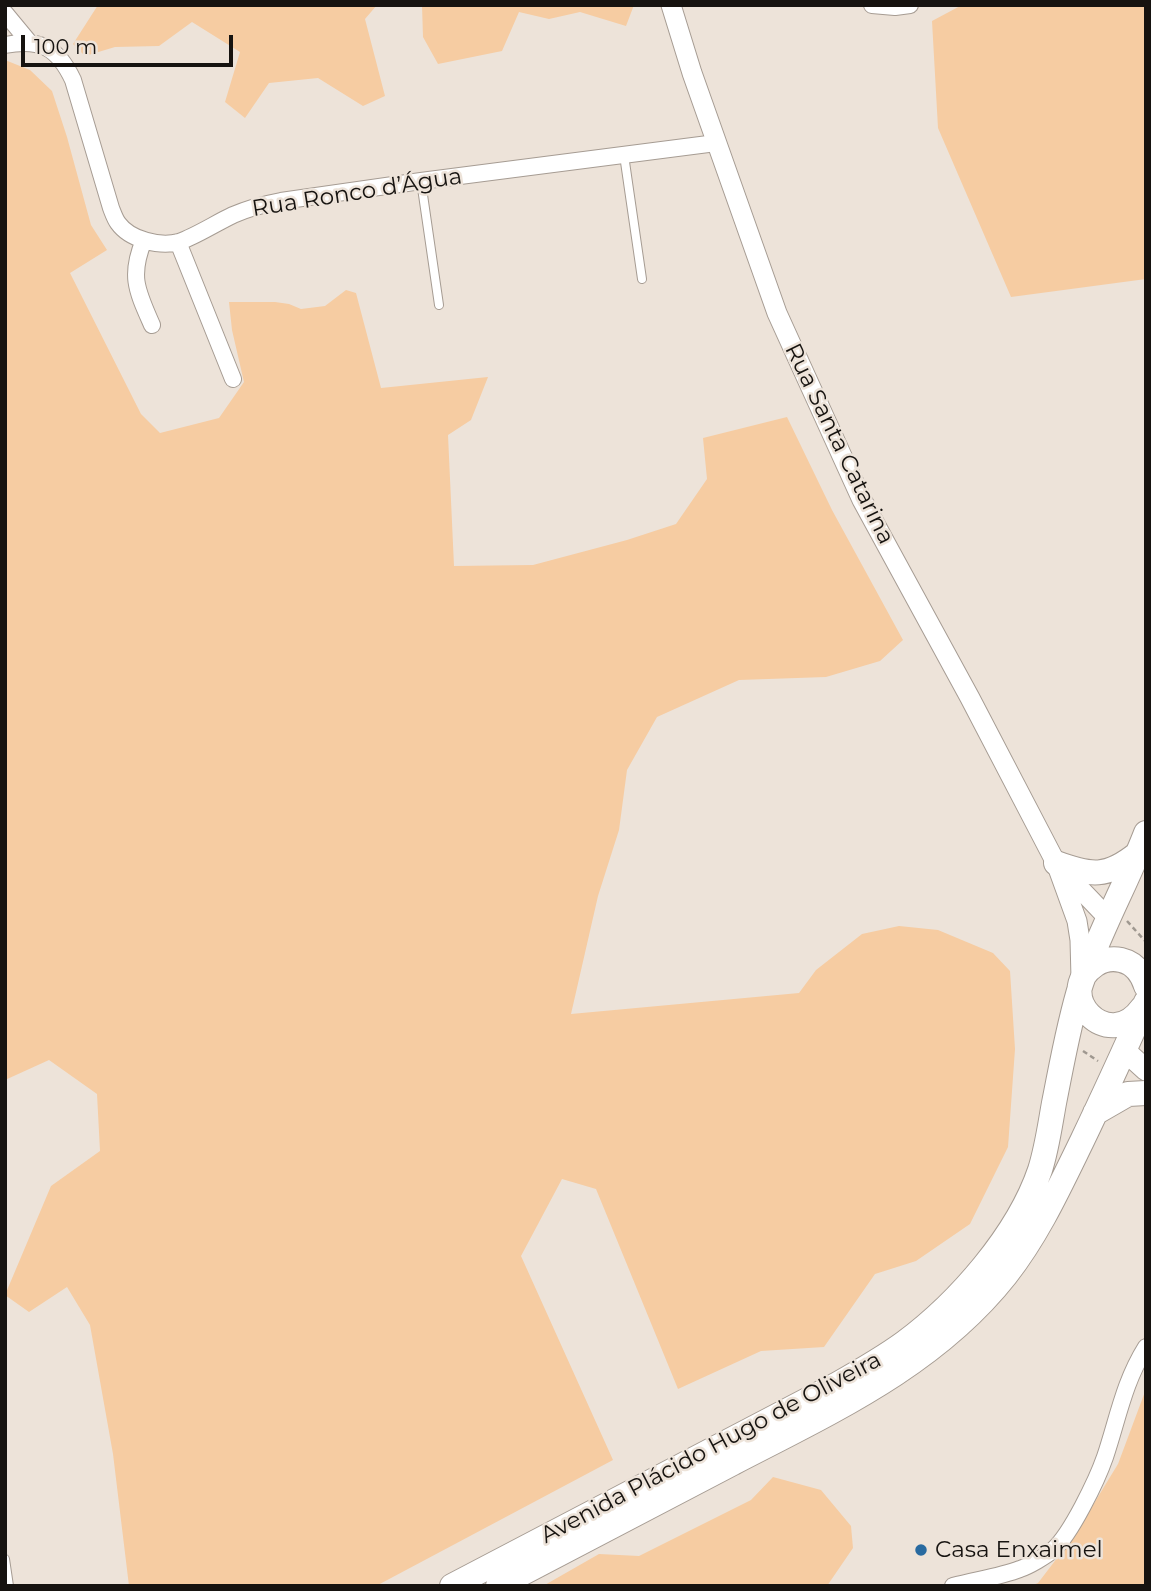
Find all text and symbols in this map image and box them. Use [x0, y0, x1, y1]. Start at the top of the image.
scale bar [24, 21, 236, 65]
text: 100 m [34, 34, 97, 59]
street label: Rua Ronco d’Água [250, 163, 464, 223]
street label: Rua Santa Catarina [778, 339, 900, 549]
street label: Avenida Plácido Hugo de Oliveira [536, 1346, 886, 1550]
place label: Casa Enxaimel [935, 1536, 1103, 1564]
marker: Casa Enxaimel [913, 1542, 929, 1558]

